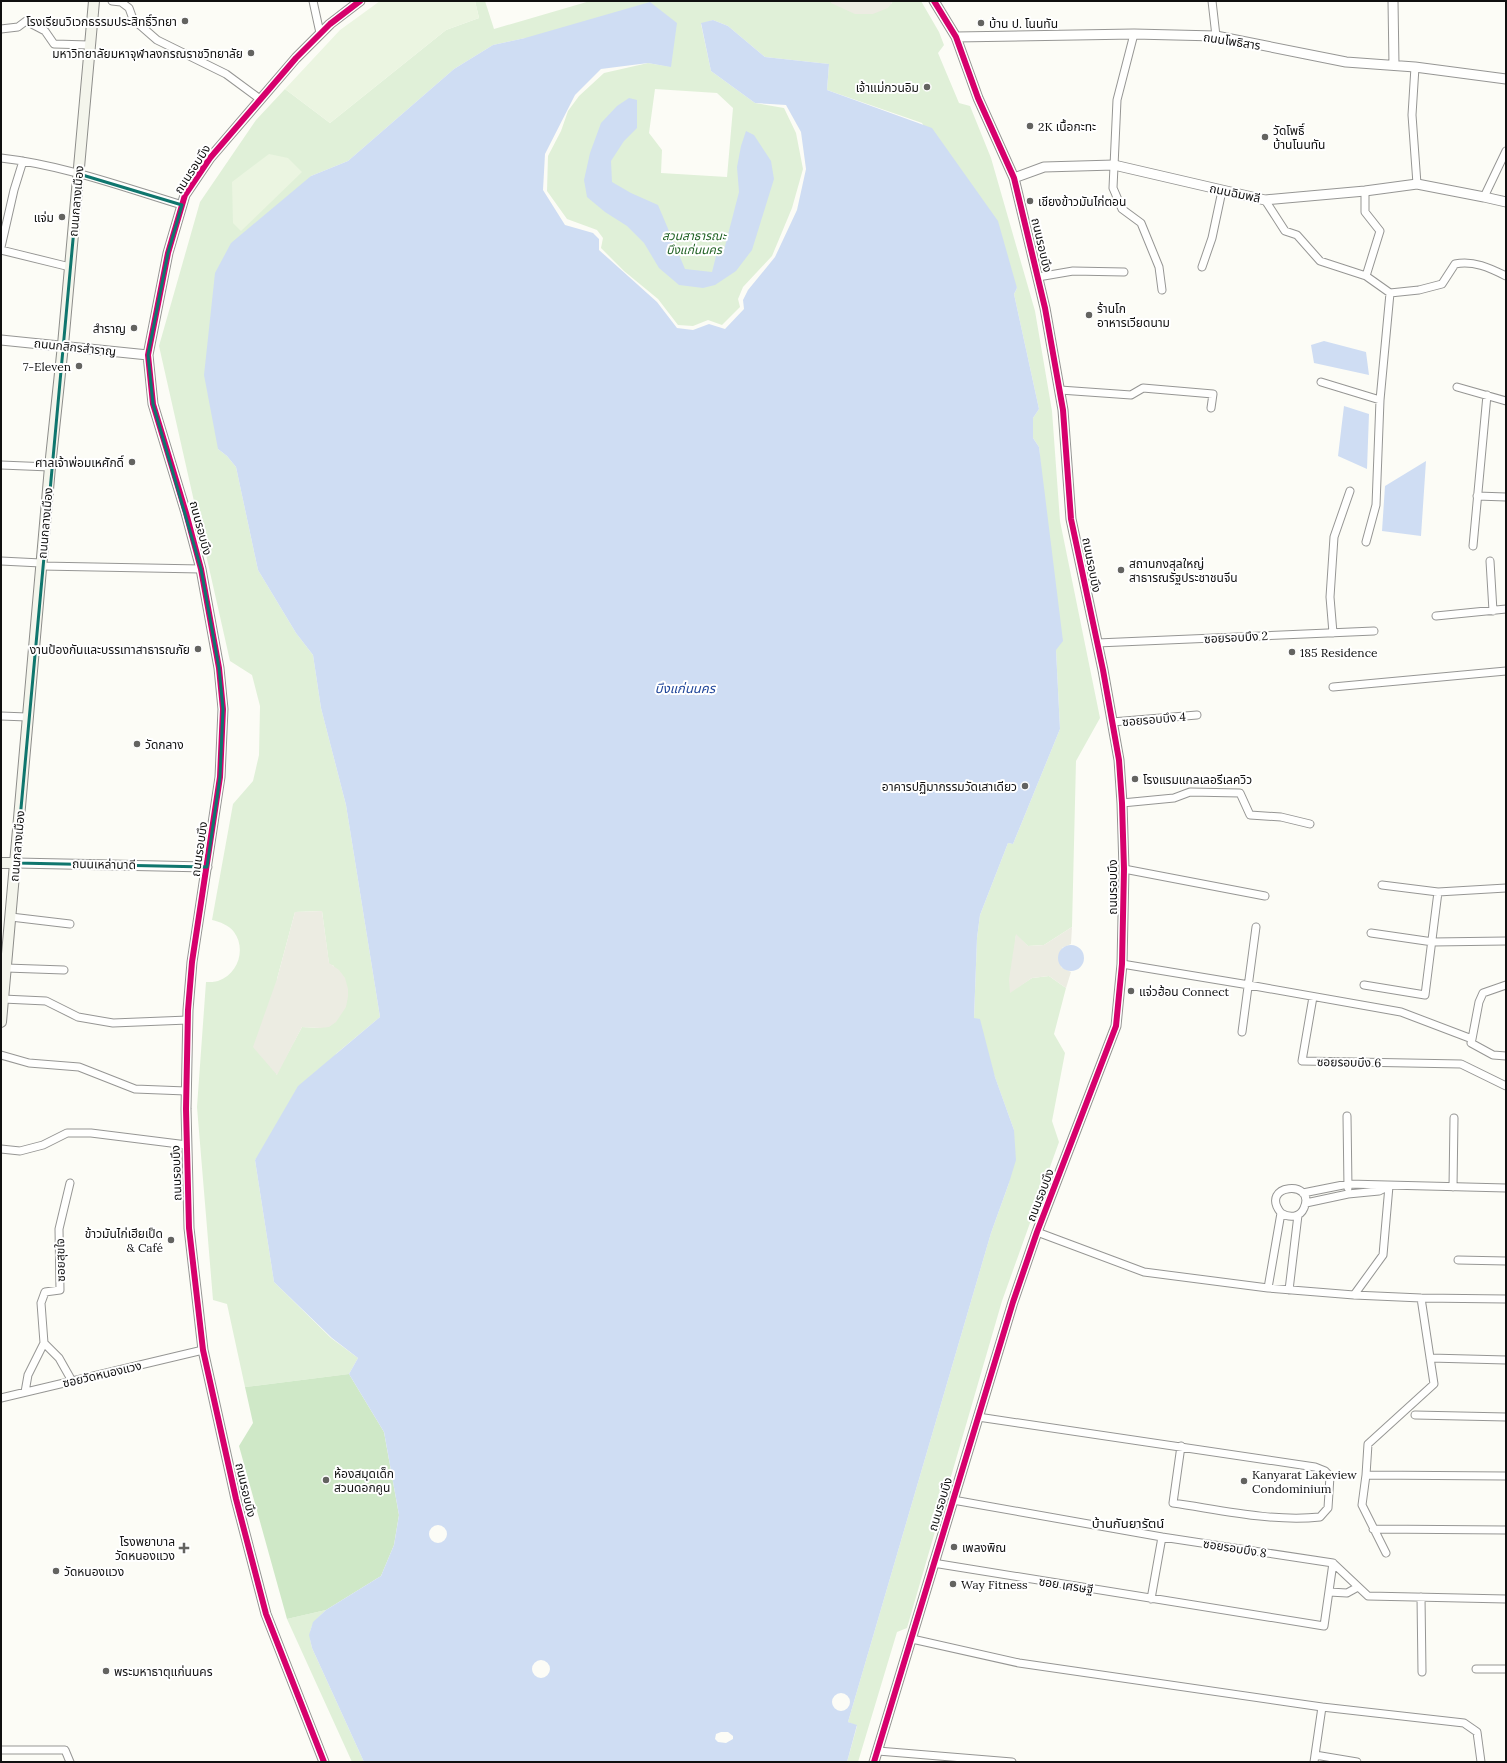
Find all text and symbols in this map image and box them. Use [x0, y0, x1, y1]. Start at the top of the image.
place label: โรงเรียนวิเวกธรรมประสิทธิ์วิทยา [26, 14, 177, 29]
marker: โรงเรียนวิเวกธรรมประสิทธิ์วิทยา [180, 16, 190, 26]
place label: บ้าน ป. โนนทัน [989, 16, 1058, 31]
marker: บ้าน ป. โนนทัน [976, 18, 986, 28]
street label: ถนนโพธิสาร [1202, 29, 1262, 53]
place label: มหาวิทยาลัยมหาจุฬาลงกรณราชวิทยาลัย [52, 46, 243, 61]
marker: มหาวิทยาลัยมหาจุฬาลงกรณราชวิทยาลัย [246, 48, 256, 58]
place label: เจ้าแม่กวนอิม [856, 80, 919, 95]
marker: เจ้าแม่กวนอิม [922, 82, 932, 92]
place label: 2K เนื้อกะทะ [1038, 118, 1096, 134]
marker: 2K เนื้อกะทะ [1025, 121, 1035, 131]
place label: วัดโพธิ์ บ้านโนนทัน [1273, 123, 1325, 152]
marker: วัดโพธิ์ บ้านโนนทัน [1260, 132, 1270, 142]
street label: ถนนรอบบึง [171, 142, 213, 196]
street label: ถนนกลางเมือง [65, 165, 87, 237]
street label: ถนนฉิมพลี [1208, 180, 1262, 206]
place label: เชียงข้าวมันไก่ตอน [1038, 194, 1126, 209]
marker: เชียงข้าวมันไก่ตอน [1025, 196, 1035, 206]
place label: แจ่ม [34, 210, 54, 225]
marker: แจ่ม [57, 212, 67, 222]
street label: ถนนรอบบึง [1028, 216, 1056, 274]
park label: สวนสาธารณะ บึงแก่นนคร [662, 228, 727, 257]
place label: ร้านโก อาหารเวียดนาม [1097, 301, 1170, 330]
marker: ร้านโก อาหารเวียดนาม [1084, 310, 1094, 320]
place label: สำราญ [93, 321, 126, 336]
marker: สำราญ [129, 323, 139, 333]
street label: ถนนกสิกรสำราญ [33, 335, 117, 359]
place label: 7-Eleven [23, 359, 71, 374]
marker: 7-Eleven [74, 361, 84, 371]
place label: ศาลเจ้าพ่อมเหศักดิ์ [35, 455, 124, 470]
marker: ศาลเจ้าพ่อมเหศักดิ์ [127, 457, 137, 467]
street label: ถนนกลางเมือง [34, 487, 56, 559]
street label: ถนนรอบบึง [187, 499, 215, 557]
street label: ถนนรอบบึง [1079, 536, 1105, 594]
place label: สถานกงสุลใหญ่ สาธารณรัฐประชาชนจีน [1129, 556, 1238, 585]
marker: สถานกงสุลใหญ่ สาธารณรัฐประชาชนจีน [1116, 565, 1126, 575]
street label: ซอยรอบบึง 2 [1204, 628, 1268, 646]
place label: งานป้องกันและบรรเทาสาธารณภัย [30, 642, 190, 657]
marker: งานป้องกันและบรรเทาสาธารณภัย [193, 644, 203, 654]
place label: 185 Residence [1300, 645, 1378, 660]
marker: 185 Residence [1287, 647, 1297, 657]
water label: บึงแก่นนคร [655, 680, 717, 697]
street label: ซอยรอบบึง 4 [1121, 709, 1187, 729]
place label: วัดกลาง [145, 737, 184, 752]
marker: วัดกลาง [132, 739, 142, 749]
place label: โรงแรมแกลเลอรีเลควิว [1143, 772, 1252, 787]
marker: โรงแรมแกลเลอรีเลควิว [1130, 774, 1140, 784]
place label: อาคารปฏิมากรรมวัดเสาเดียว [882, 779, 1017, 794]
marker: อาคารปฏิมากรรมวัดเสาเดียว [1020, 781, 1030, 791]
street label: ถนนกลางเมือง [6, 810, 28, 882]
street label: ถนนรอบบึง [188, 820, 210, 878]
street label: ถนนเหล่านาดี [72, 856, 136, 872]
street label: ถนนรอบบึง [1105, 859, 1120, 915]
place label: แจ่วฮ้อน Connect [1139, 984, 1230, 999]
marker: แจ่วฮ้อน Connect [1126, 986, 1136, 996]
street label: ซอยรอบบึง 6 [1317, 1054, 1381, 1070]
street label: ถนนรอบบึง [168, 1145, 184, 1201]
street label: ถนนรอบบึง [1023, 1166, 1057, 1224]
place label: ข้าวมันไก่เฮียเป็ด & Café [85, 1226, 163, 1255]
marker: ข้าวมันไก่เฮียเป็ด & Café [166, 1235, 176, 1245]
street label: ซอยสุขใจ [52, 1238, 68, 1282]
street label: ซอยวัดหนองแวง [61, 1358, 143, 1390]
street label: ถนนรอบบึง [232, 1461, 260, 1519]
place label: ห้องสมุดเด็ก สวนดอกคูน [334, 1466, 394, 1495]
place label: Kanyarat Lakeview Condominium [1252, 1467, 1357, 1496]
marker: ห้องสมุดเด็ก สวนดอกคูน [321, 1475, 331, 1485]
street label: ถนนรอบบึง [925, 1475, 955, 1533]
marker: Kanyarat Lakeview Condominium [1239, 1476, 1249, 1486]
district label: บ้านกันยารัตน์ [1092, 1515, 1164, 1532]
place label: โรงพยาบาล วัดหนองแวง [115, 1534, 175, 1563]
street label: ซอยรอบบึง 8 [1202, 1536, 1268, 1560]
place label: เพลงพิณ [962, 1540, 1006, 1555]
marker: โรงพยาบาล วัดหนองแวง [178, 1542, 190, 1554]
marker: เพลงพิณ [949, 1542, 959, 1552]
place label: วัดหนองแวง [64, 1564, 124, 1579]
marker: วัดหนองแวง [51, 1566, 61, 1576]
street label: ซอย เศรษฐี [1038, 1573, 1095, 1597]
place label: Way Fitness [961, 1577, 1028, 1592]
marker: Way Fitness [948, 1579, 958, 1589]
place label: พระมหาธาตุแก่นนคร [114, 1664, 213, 1679]
marker: พระมหาธาตุแก่นนคร [101, 1666, 111, 1676]

